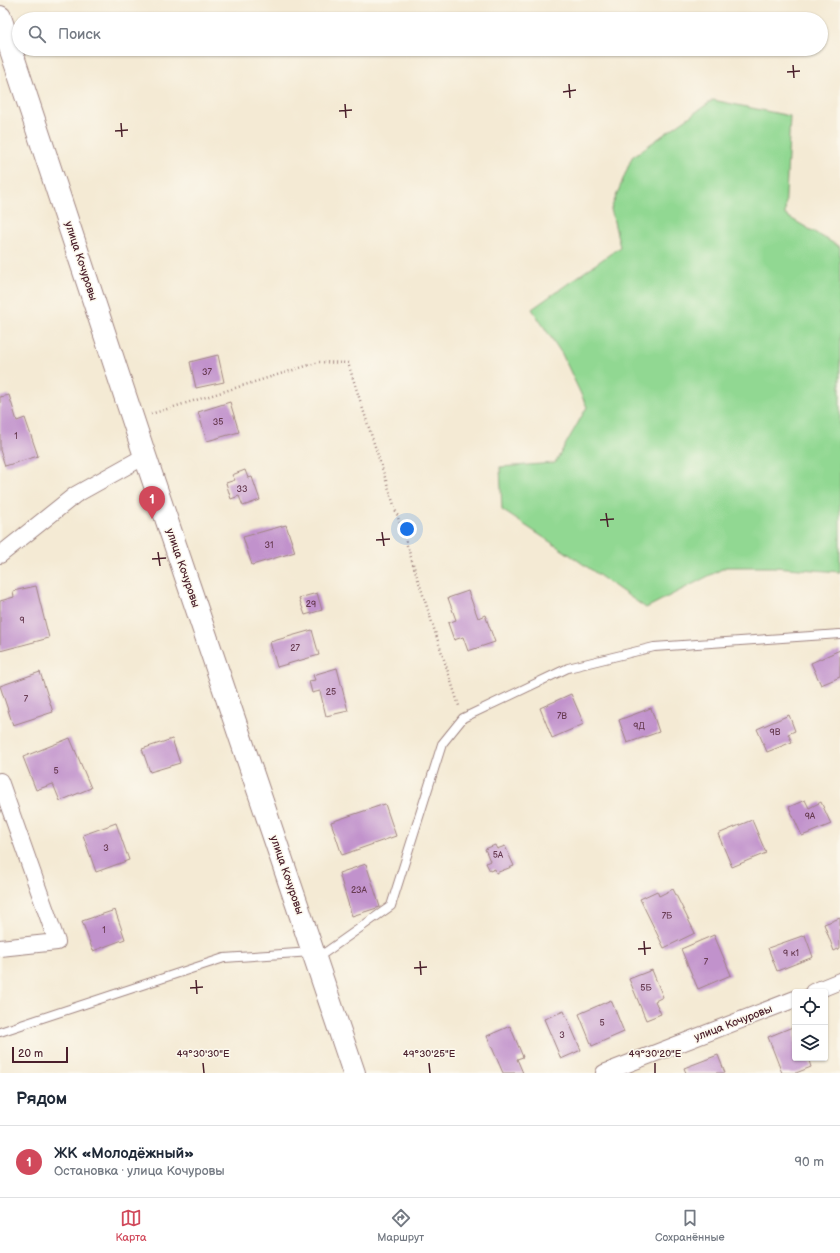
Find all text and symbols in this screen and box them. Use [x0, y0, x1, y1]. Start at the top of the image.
search box [12, 12, 828, 56]
icon: search [26, 23, 48, 45]
text: Поиск [58, 25, 101, 44]
street label: улица Кочуровы [62, 220, 100, 302]
house number: 37 [202, 367, 213, 378]
house number: 35 [213, 417, 223, 428]
house number: 1 [14, 431, 18, 442]
house number: 33 [236, 484, 248, 495]
pin: 1 [139, 486, 165, 519]
your location [397, 519, 417, 539]
street label: улица Кочуровы [163, 527, 203, 609]
house number: 31 [264, 540, 274, 551]
house number: 29 [306, 599, 316, 610]
house number: 9 [19, 615, 25, 626]
house number: 27 [290, 643, 300, 654]
house number: 25 [326, 687, 336, 698]
house number: 7 [24, 694, 29, 705]
house number: 7В [557, 711, 567, 722]
house number: 9Д [633, 721, 645, 732]
house number: 9В [770, 727, 781, 738]
house number: 5 [53, 766, 59, 777]
house number: 9А [805, 811, 816, 822]
street label: улица Кочуровы [267, 834, 307, 916]
house number: 3 [103, 843, 109, 854]
house number: 5А [493, 850, 504, 861]
house number: 23А [351, 885, 368, 896]
house number: 7Б [662, 911, 673, 922]
house number: 1 [102, 925, 106, 936]
house number: 9 к1 [783, 948, 799, 959]
house number: 7 [704, 957, 709, 968]
house number: 5Б [640, 983, 652, 994]
map controls [792, 989, 828, 1061]
button: locate [792, 989, 828, 1025]
street label: улица Кочуровы [692, 1002, 774, 1044]
house number: 5 [599, 1018, 605, 1029]
button: layers [792, 1025, 828, 1061]
house number: 3 [559, 1030, 565, 1041]
scale bar [12, 1045, 68, 1064]
text: 20 m [18, 1047, 43, 1060]
text: 49°30'30"E [176, 1048, 230, 1060]
text: 49°30'25"E [403, 1048, 456, 1060]
text: 49°30'20"E [629, 1048, 682, 1060]
text: Рядом [16, 1089, 67, 1109]
text: ЖК «Молодёжный» [54, 1144, 194, 1163]
text: 1 [26, 1154, 32, 1170]
text: 90 m [795, 1154, 824, 1170]
text: Остановка · улица Кочуровы [54, 1163, 225, 1179]
tab: Карта [115, 1207, 146, 1244]
tab: Маршрут [377, 1207, 424, 1244]
tab: Сохранённые [655, 1207, 725, 1244]

